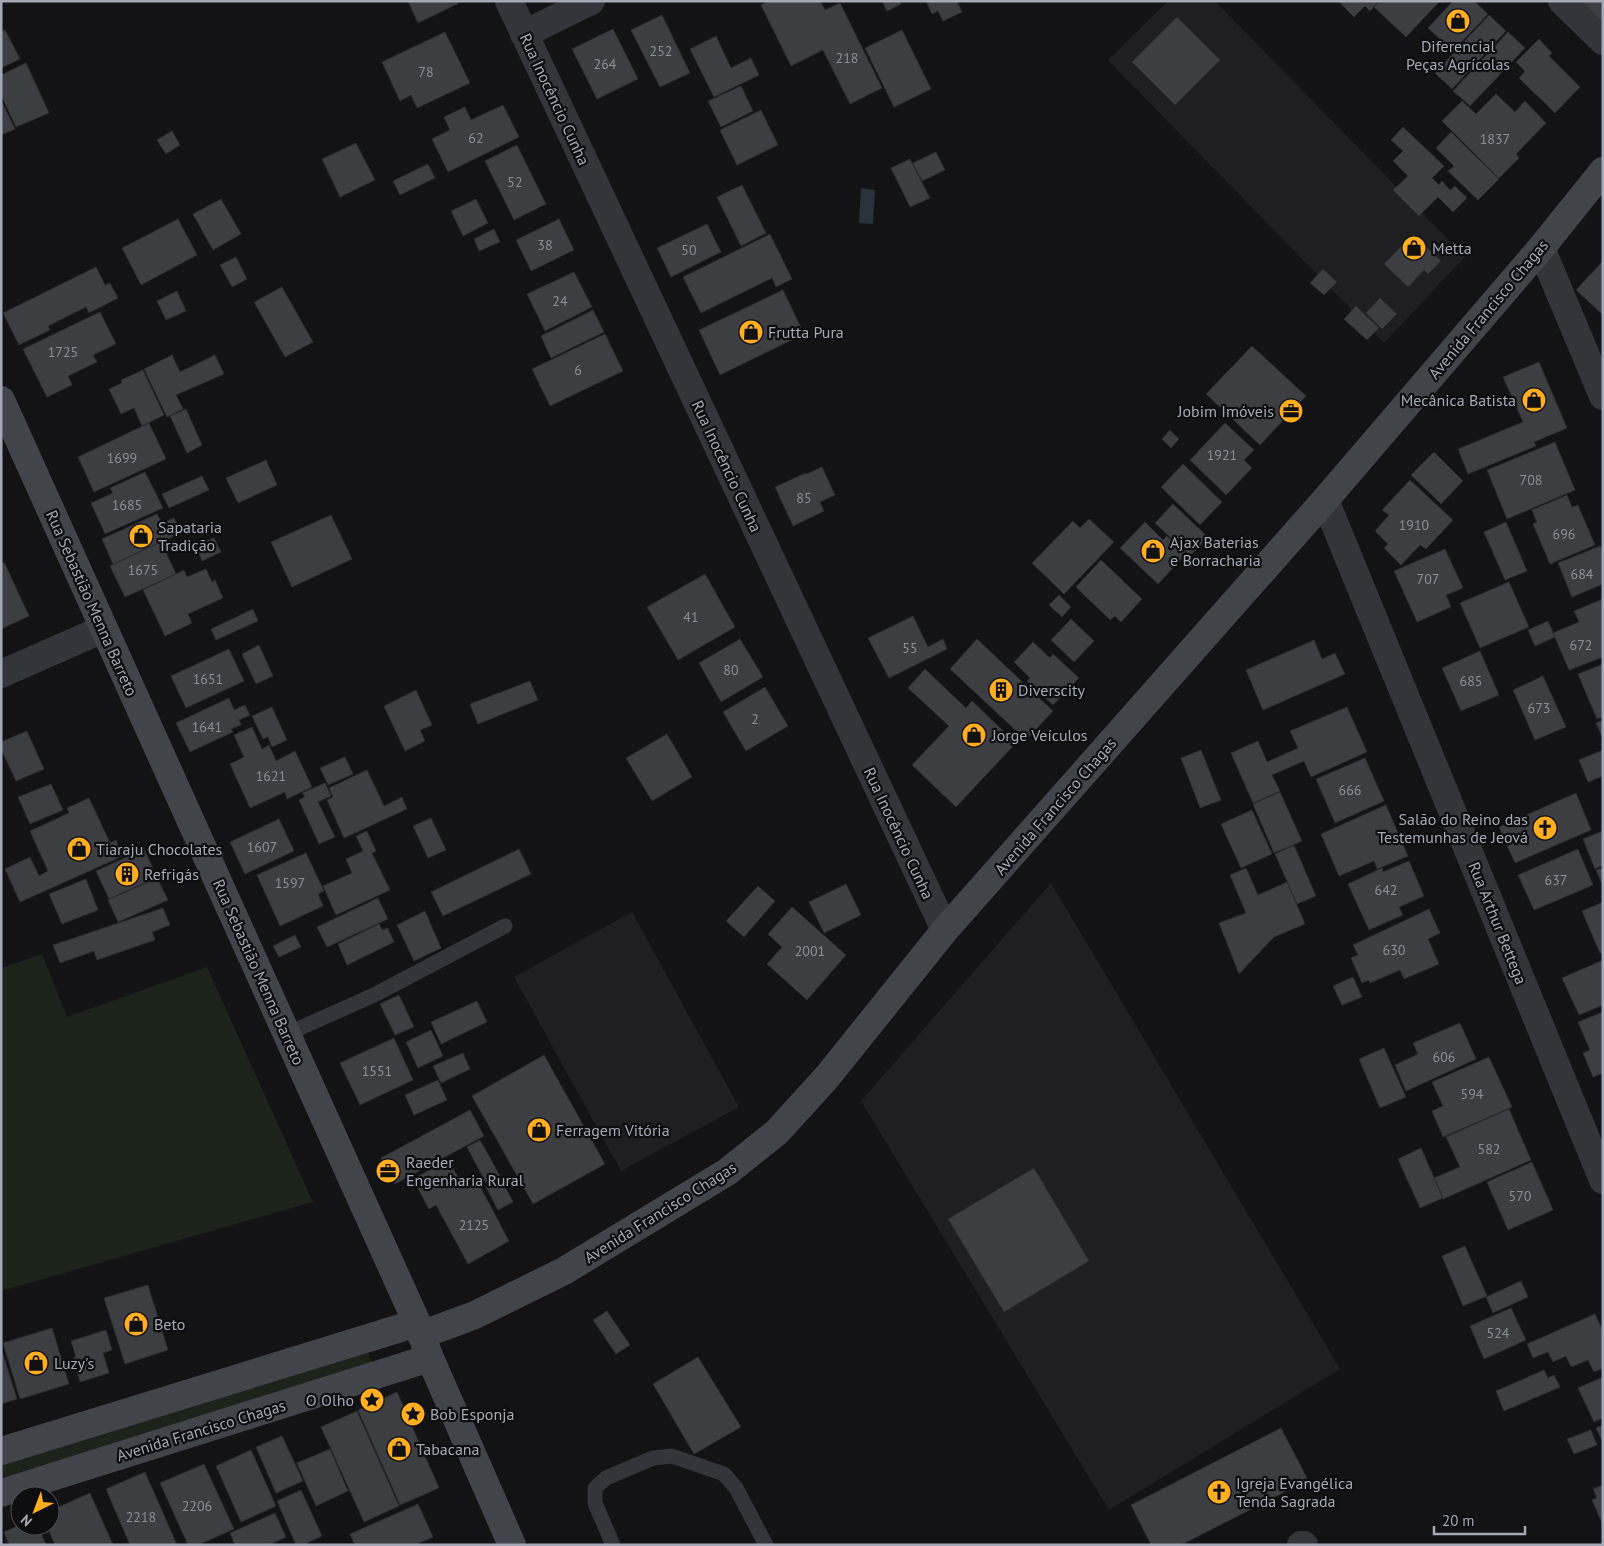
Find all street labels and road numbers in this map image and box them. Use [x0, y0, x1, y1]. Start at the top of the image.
street label: Rua Inocêncio Cunha [516, 30, 594, 168]
street label: Avenida Francisco Chagas [1424, 235, 1552, 383]
street label: Rua Inocêncio Cunha [688, 397, 766, 535]
street label: Rua Sebastião Menna Barreto [42, 507, 142, 699]
street label: Avenida Francisco Chagas [990, 733, 1120, 879]
street label: Rua Inocêncio Cunha [860, 764, 938, 902]
street label: Rua Arthur Bettega [1464, 859, 1532, 987]
street label: Rua Sebastião Menna Barreto [209, 876, 309, 1068]
street label: Avenida Francisco Chagas [580, 1157, 740, 1267]
street label: Avenida Francisco Chagas [114, 1395, 288, 1465]

